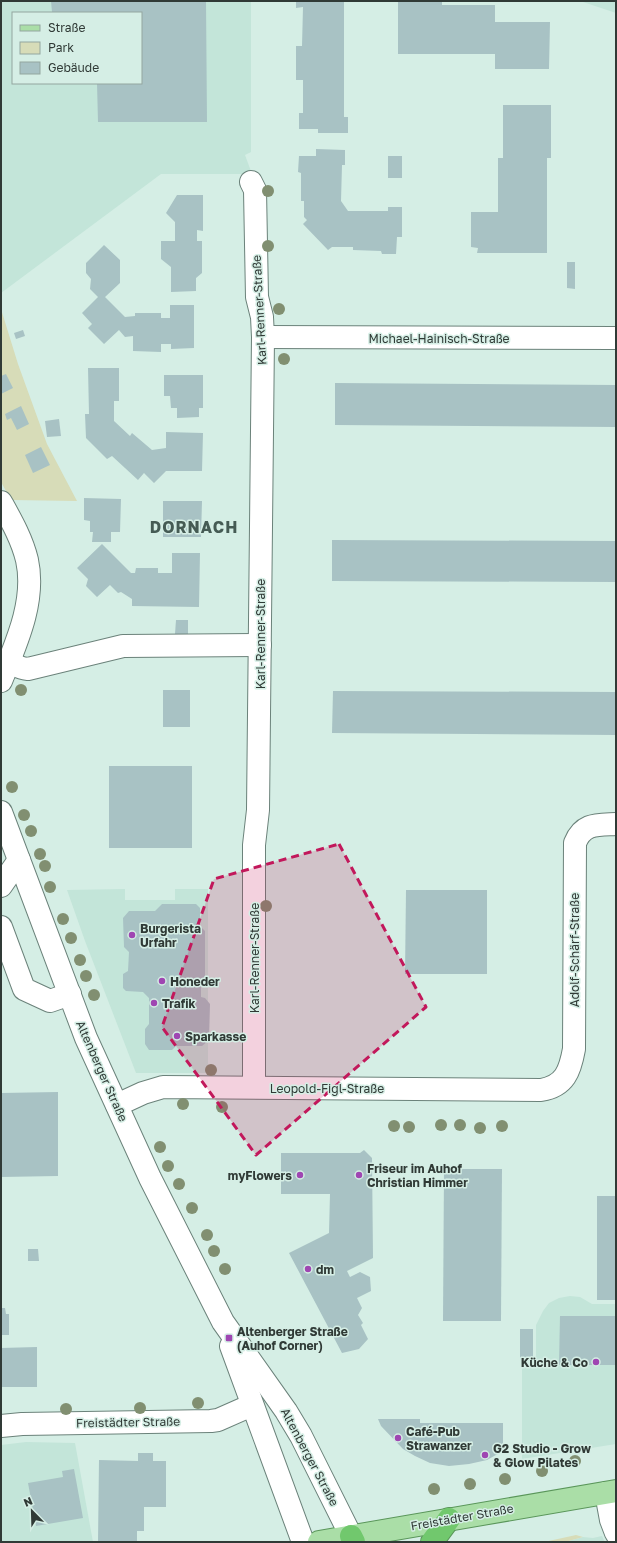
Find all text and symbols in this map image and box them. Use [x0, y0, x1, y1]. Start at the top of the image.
legend [12, 12, 142, 84]
text: Straße [48, 20, 86, 35]
text: Park [48, 40, 74, 55]
text: Gebäude [48, 60, 99, 75]
street label: Karl-Renner-Straße [249, 255, 269, 365]
street label: Michael-Hainisch-Straße [368, 331, 510, 346]
district label: DORNACH [150, 517, 238, 537]
street label: Karl-Renner-Straße [253, 579, 268, 689]
street label: Adolf-Schärf-Straße [567, 893, 582, 1007]
street label: Karl-Renner-Straße [247, 903, 262, 1013]
place label: Burgerista Urfahr [140, 921, 201, 950]
marker: Burgerista Urfahr [127, 930, 137, 940]
place label: Honeder [170, 974, 220, 989]
marker: Honeder [157, 976, 167, 986]
place label: Trafik [162, 996, 195, 1011]
marker: Trafik [149, 998, 159, 1008]
street label: Altenberger Straße [73, 1018, 131, 1124]
place label: Sparkasse [185, 1029, 246, 1044]
marker: Sparkasse [172, 1031, 182, 1041]
street label: Leopold-Figl-Straße [270, 1081, 384, 1096]
place label: Friseur im Auhof Christian Himmer [367, 1161, 468, 1190]
place label: myFlowers [228, 1168, 292, 1183]
marker: myFlowers [295, 1170, 305, 1180]
marker: Friseur im Auhof Christian Himmer [354, 1170, 364, 1180]
place label: dm [316, 1262, 334, 1277]
marker: dm [303, 1264, 313, 1274]
place label: Altenberger Straße (Auhof Corner) [237, 1324, 348, 1353]
marker: Altenberger Straße (Auhof Corner) [224, 1333, 234, 1343]
place label: Küche & Co [521, 1355, 588, 1370]
marker: Küche & Co [591, 1357, 601, 1367]
street label: Altenberger Straße [278, 1405, 342, 1509]
street label: Freistädter Straße [76, 1414, 180, 1430]
place label: Café-Pub Strawanzer [406, 1424, 472, 1453]
marker: Café-Pub Strawanzer [393, 1433, 403, 1443]
place label: G2 Studio - Grow & Glow Pilates [493, 1441, 591, 1470]
marker: G2 Studio - Grow & Glow Pilates [480, 1450, 490, 1460]
north arrow [12, 1491, 52, 1531]
text: N [22, 1494, 34, 1509]
street label: Freistädter Straße [409, 1501, 515, 1533]

